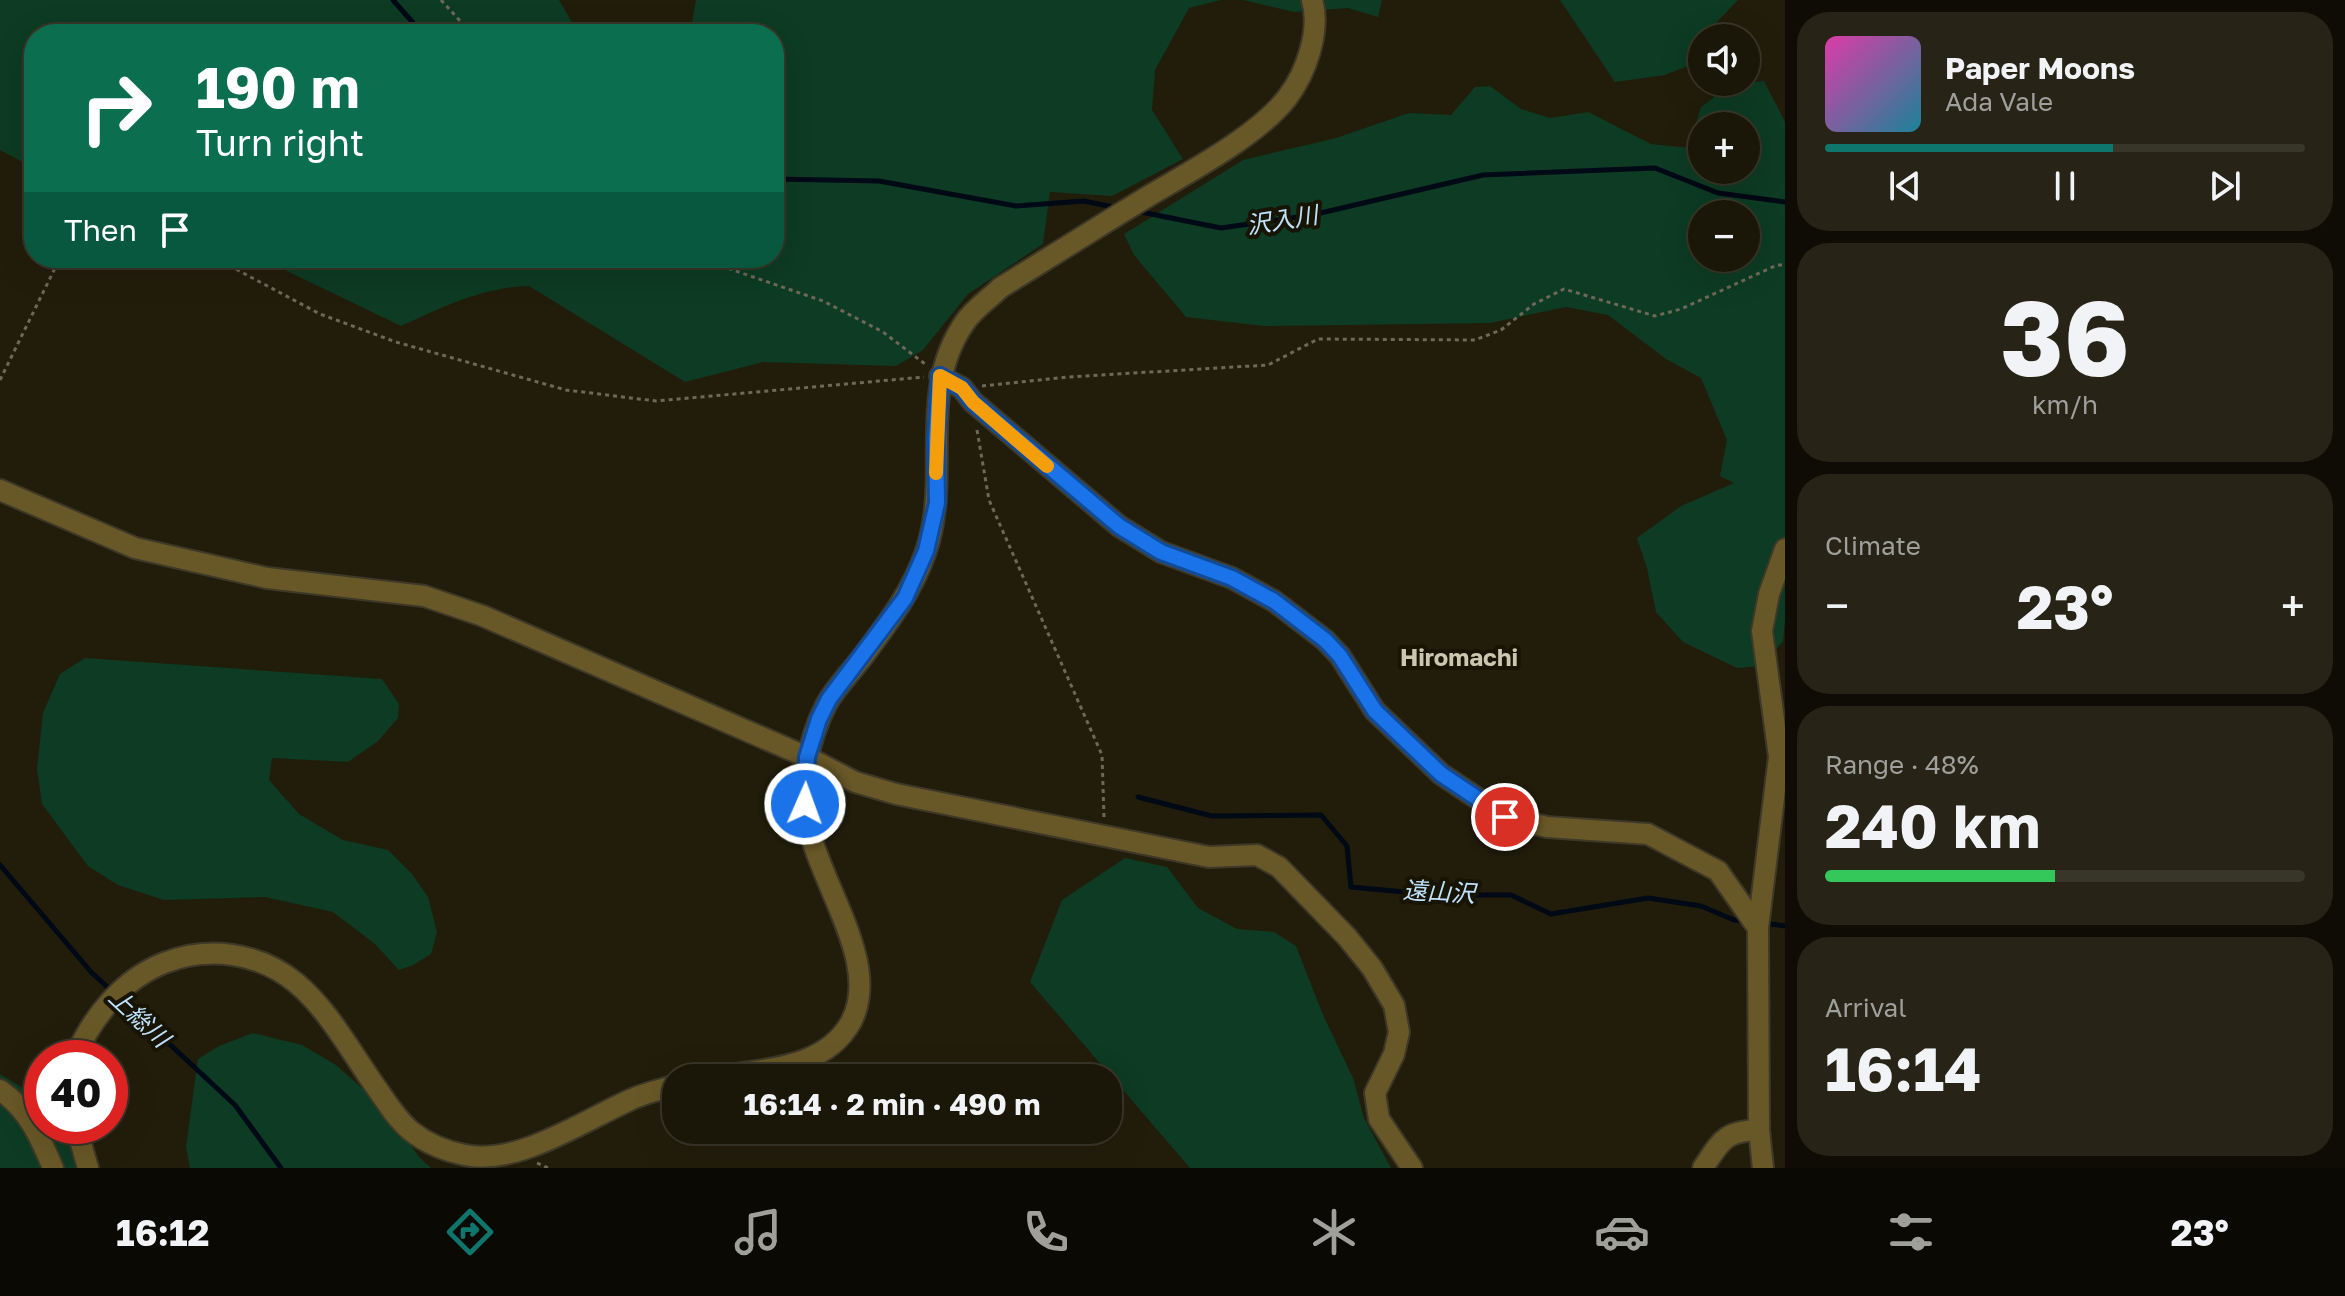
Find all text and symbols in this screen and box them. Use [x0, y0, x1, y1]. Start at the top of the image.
map controls [1688, 24, 1760, 272]
button: sound [1688, 24, 1760, 96]
text: Paper Moons [1945, 50, 2135, 86]
text: 190 m [196, 53, 360, 120]
icon: right [64, 56, 168, 160]
text: Ada Vale [1945, 86, 2053, 117]
button: + [1688, 112, 1760, 184]
text: Turn right [196, 121, 364, 164]
icon: previous [1883, 164, 1927, 208]
icon: pause [2043, 164, 2087, 208]
icon: next [2203, 164, 2247, 208]
water label: 沢入川 [1244, 199, 1323, 239]
button: − [1688, 200, 1760, 272]
icon: arrive [153, 208, 197, 252]
text: Then [64, 212, 137, 248]
text: 36 [2000, 274, 2130, 399]
text: km/h [2032, 389, 2098, 420]
text: Climate [1825, 530, 1921, 561]
text: 23° [2017, 570, 2113, 642]
text: − [1825, 579, 1849, 632]
text: + [2281, 579, 2305, 632]
district label: Hiromachi [1400, 642, 1518, 671]
text: Range · 48% [1825, 749, 1979, 780]
position arrow [763, 762, 847, 846]
pin [1471, 783, 1539, 851]
text: 240 km [1825, 789, 2040, 861]
icon: arrive [1483, 795, 1527, 839]
water label: 遠山沢 [1402, 875, 1479, 908]
water label: 上総川 [104, 982, 178, 1054]
text: Arrival [1825, 992, 1906, 1023]
text: 16:14 [1825, 1032, 1982, 1104]
speed limit sign: 40 [24, 1040, 128, 1144]
text: 16:14 · 2 min · 490 m [744, 1086, 1040, 1122]
icon: directions [442, 1204, 498, 1260]
icon: music [730, 1204, 786, 1260]
icon: phone [1018, 1204, 1074, 1260]
icon: climate [1306, 1204, 1362, 1260]
icon: car [1594, 1204, 1650, 1260]
icon: filters [1883, 1204, 1939, 1260]
text: 16:12 [116, 1211, 210, 1254]
text: 23° [2171, 1211, 2229, 1254]

